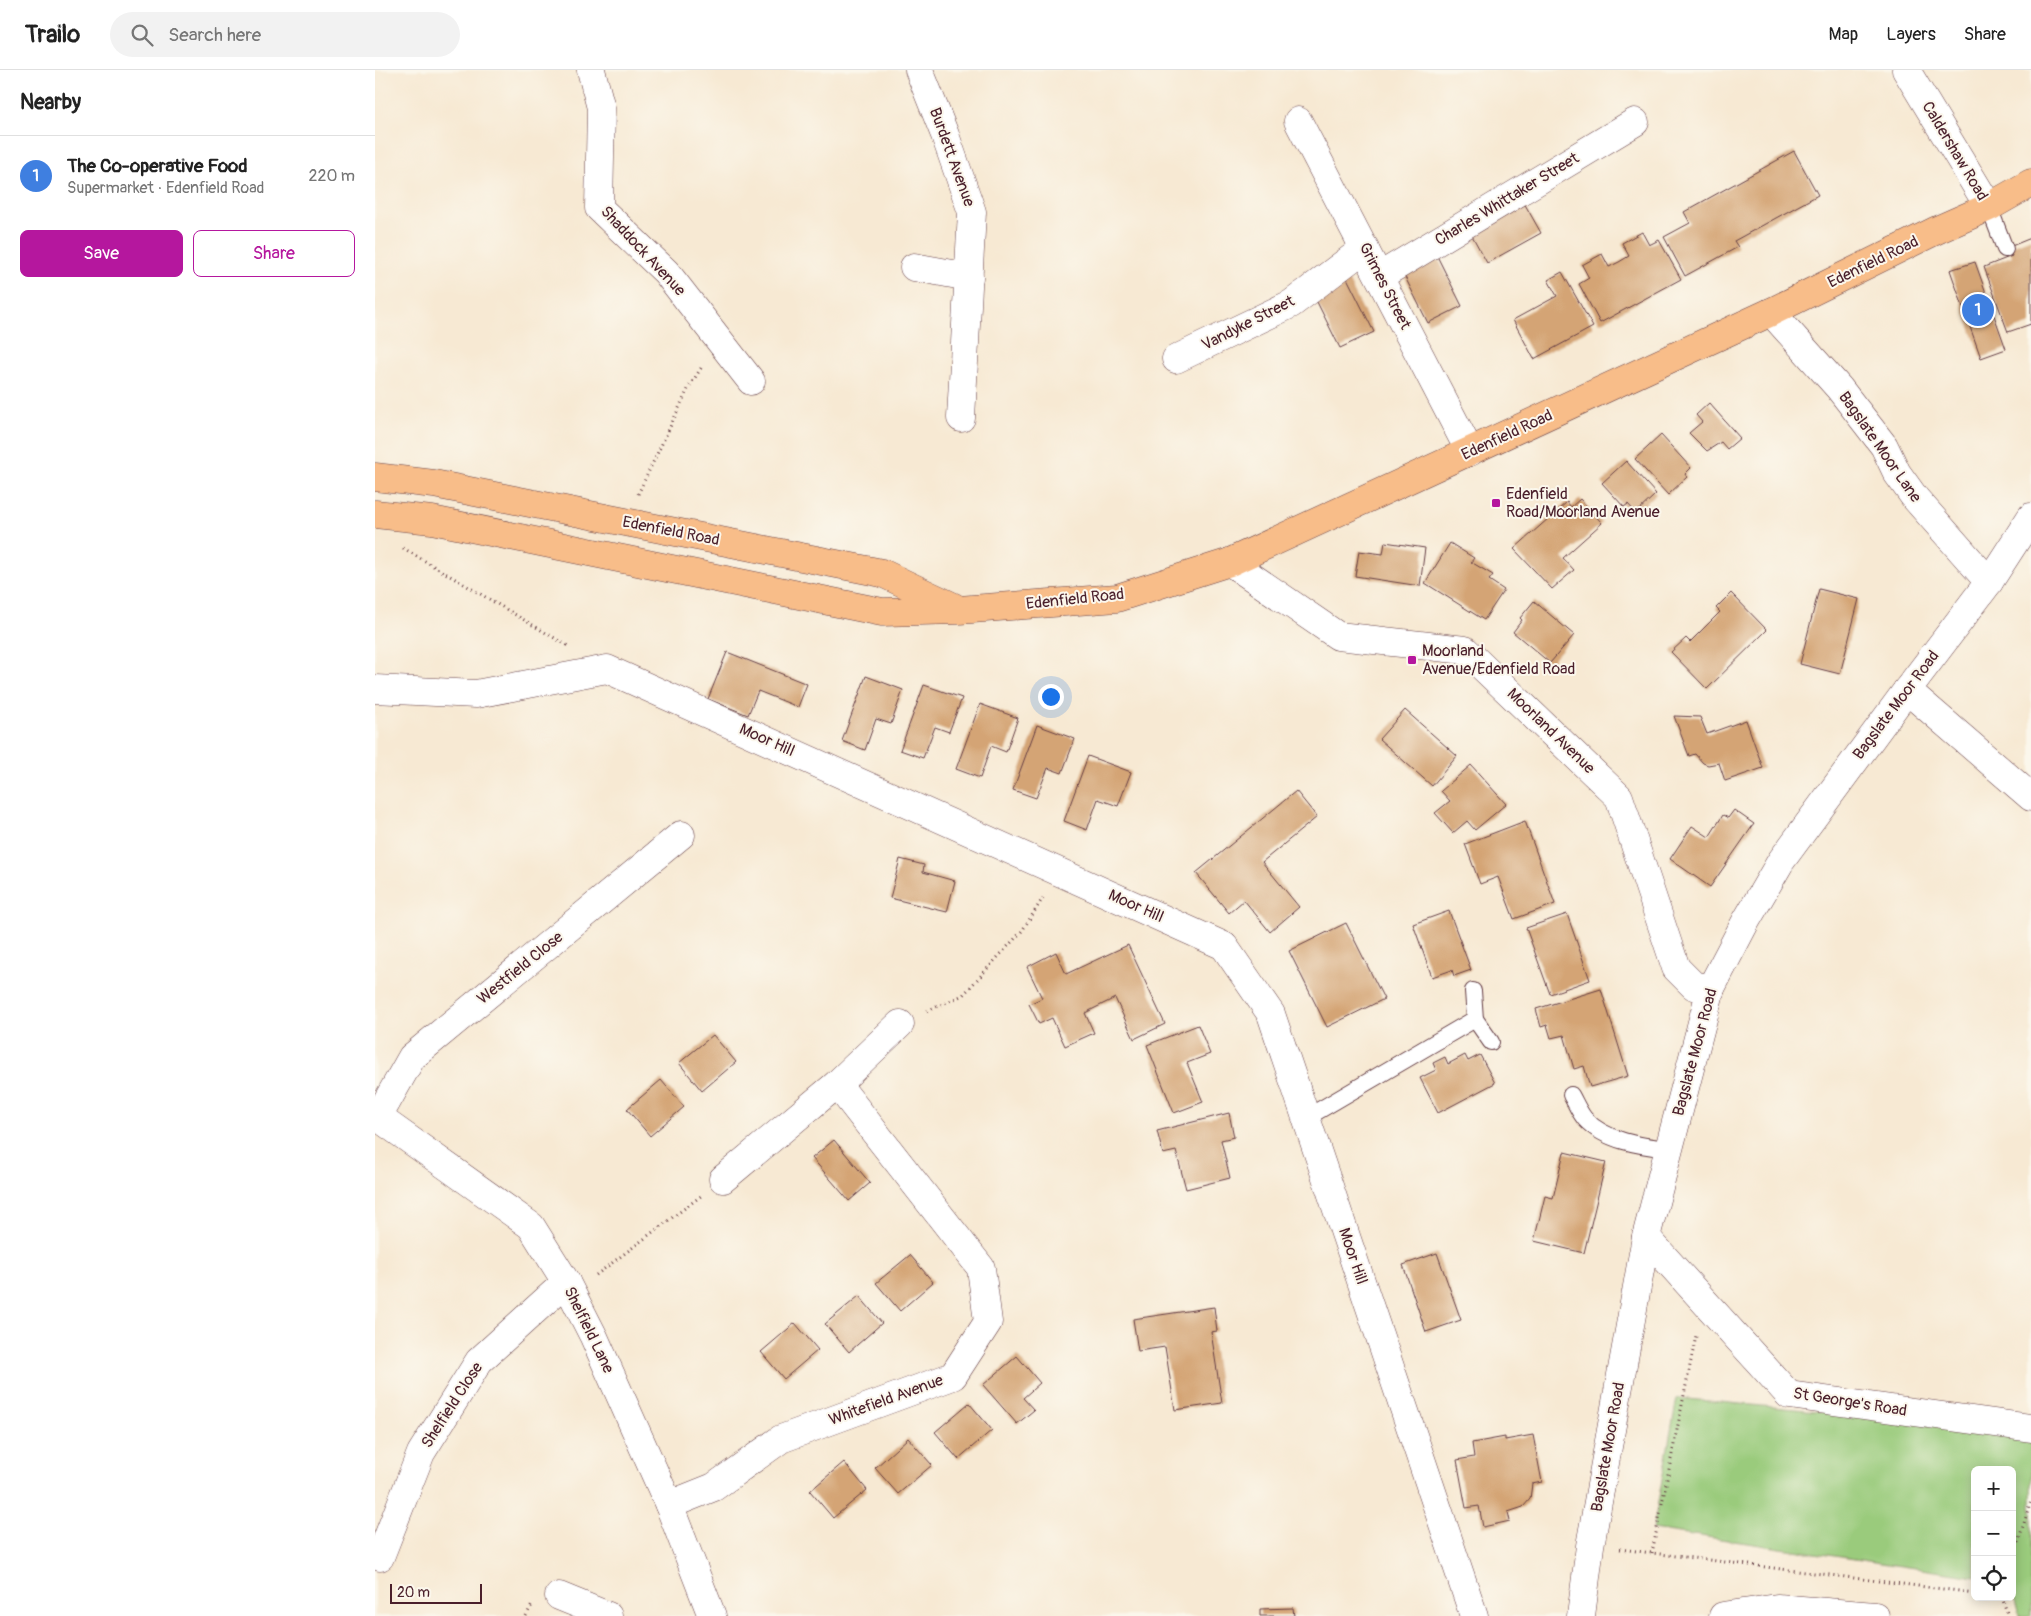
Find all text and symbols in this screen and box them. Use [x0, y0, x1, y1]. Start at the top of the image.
search box [110, 12, 460, 57]
text: Trailo [25, 20, 80, 49]
icon: search [128, 21, 156, 49]
text: Search here [168, 23, 261, 47]
text: Map [1829, 23, 1858, 46]
text: Layers [1886, 23, 1936, 46]
text: Share [1964, 23, 2006, 46]
text: Nearby [20, 89, 81, 116]
street label: Caldershaw Road [1918, 98, 1992, 204]
street label: Burdett Avenue [925, 105, 979, 209]
street label: Charles Whittaker Street [1431, 148, 1583, 250]
text: The Co-operative Food [67, 154, 248, 178]
text: 1 [33, 166, 39, 186]
text: 220 m [309, 166, 355, 186]
text: Supermarket · Edenfield Road [67, 178, 264, 198]
street label: Shaddock Avenue [596, 202, 690, 300]
button: Save [20, 230, 183, 277]
button: Share [193, 230, 355, 277]
street label: Edenfield Road [1824, 231, 1922, 293]
street label: Grimes Street [1355, 239, 1416, 333]
street label: Vandyke Street [1198, 291, 1298, 355]
pin: 1 [1962, 291, 1994, 329]
street label: Bagslate Moor Lane [1834, 388, 1926, 507]
street label: Edenfield Road [1458, 405, 1556, 465]
place label: Edenfield Road/Moorland Avenue [1506, 484, 1660, 522]
marker: Edenfield Road/Moorland Avenue [1490, 497, 1502, 509]
street label: Edenfield Road [621, 512, 721, 550]
street label: Edenfield Road [1025, 584, 1125, 614]
place label: Moorland Avenue/Edenfield Road [1422, 641, 1575, 679]
street label: Bagslate Moor Road [1849, 647, 1943, 763]
marker: Moorland Avenue/Edenfield Road [1406, 654, 1418, 666]
your location [1038, 684, 1064, 710]
street label: Moorland Avenue [1503, 684, 1599, 778]
street label: Moor Hill [736, 719, 798, 761]
street label: Moor Hill [1105, 885, 1167, 927]
street label: Westfield Close [473, 927, 567, 1009]
street label: Bagslate Moor Road [1668, 986, 1722, 1118]
street label: Moor Hill [1334, 1225, 1372, 1287]
street label: Shelfield Lane [559, 1283, 619, 1377]
street label: Shelfield Close [417, 1358, 487, 1452]
street label: Whitefield Avenue [826, 1370, 946, 1430]
street label: Bagslate Moor Road [1587, 1381, 1629, 1513]
street label: St George's Road [1792, 1383, 1908, 1421]
map controls [1971, 1466, 2016, 1601]
button: + [1971, 1466, 2016, 1511]
button: − [1971, 1511, 2016, 1556]
button: locate [1971, 1556, 2016, 1601]
scale bar [390, 1581, 483, 1604]
text: 20 m [397, 1584, 430, 1601]

